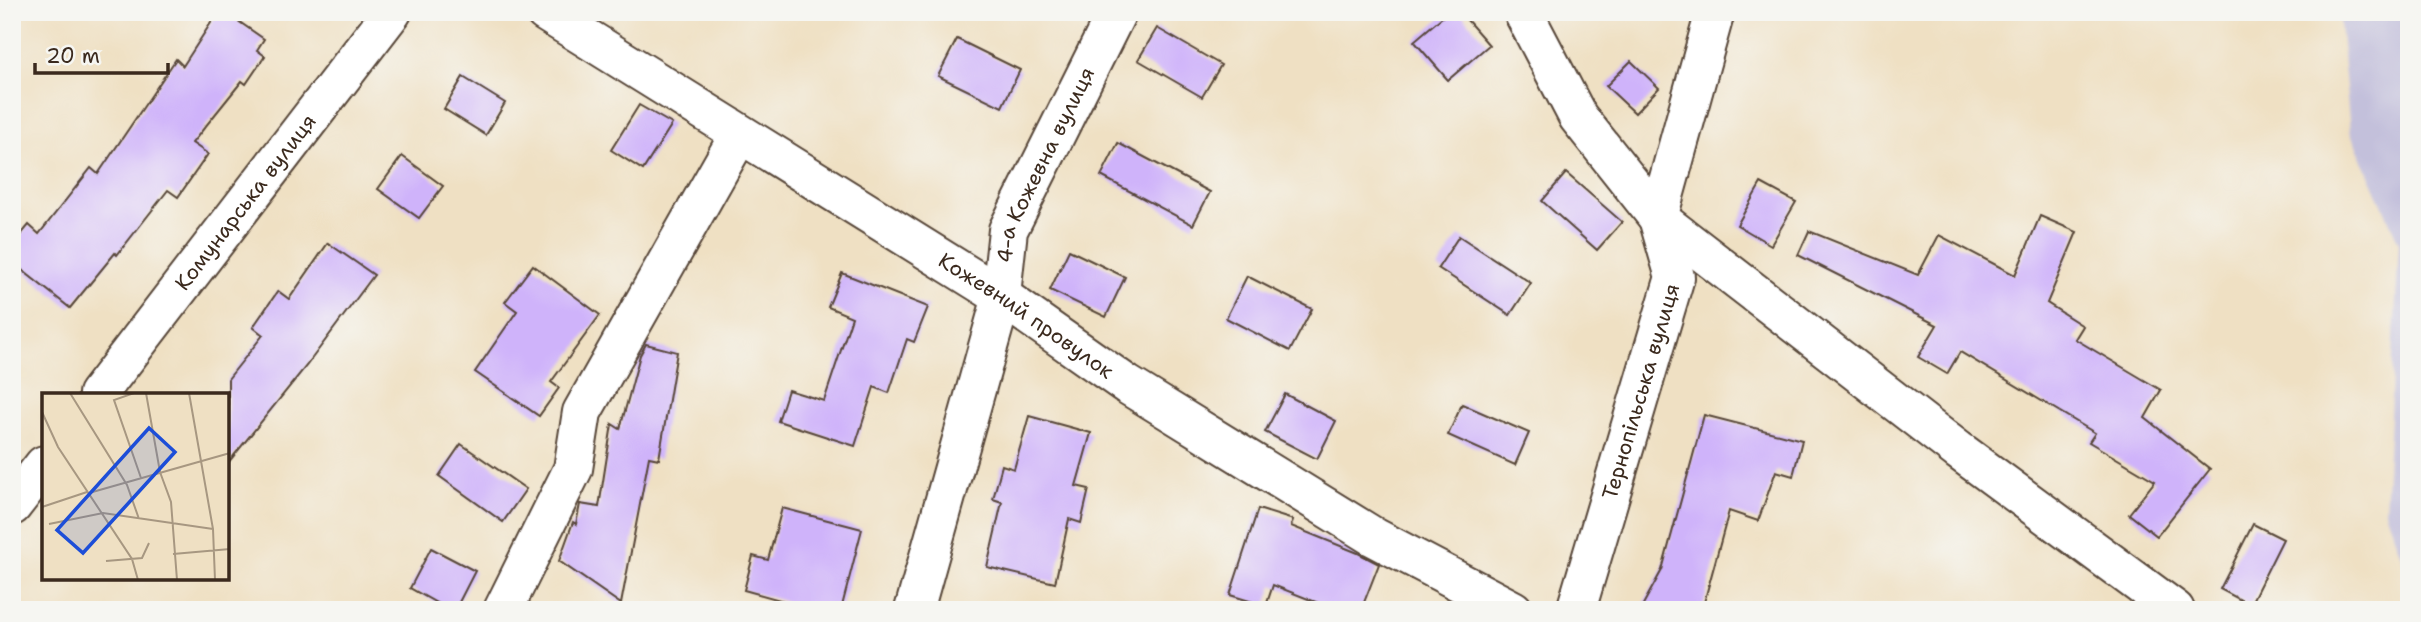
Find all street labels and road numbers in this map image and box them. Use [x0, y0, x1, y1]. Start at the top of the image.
street label: 4-а Кожевна вулиця [991, 62, 1101, 264]
street label: Комунарська вулиця [169, 108, 322, 296]
street label: Кожевний провулок [933, 246, 1119, 385]
street label: Тернопільська вулиця [1596, 280, 1686, 503]

